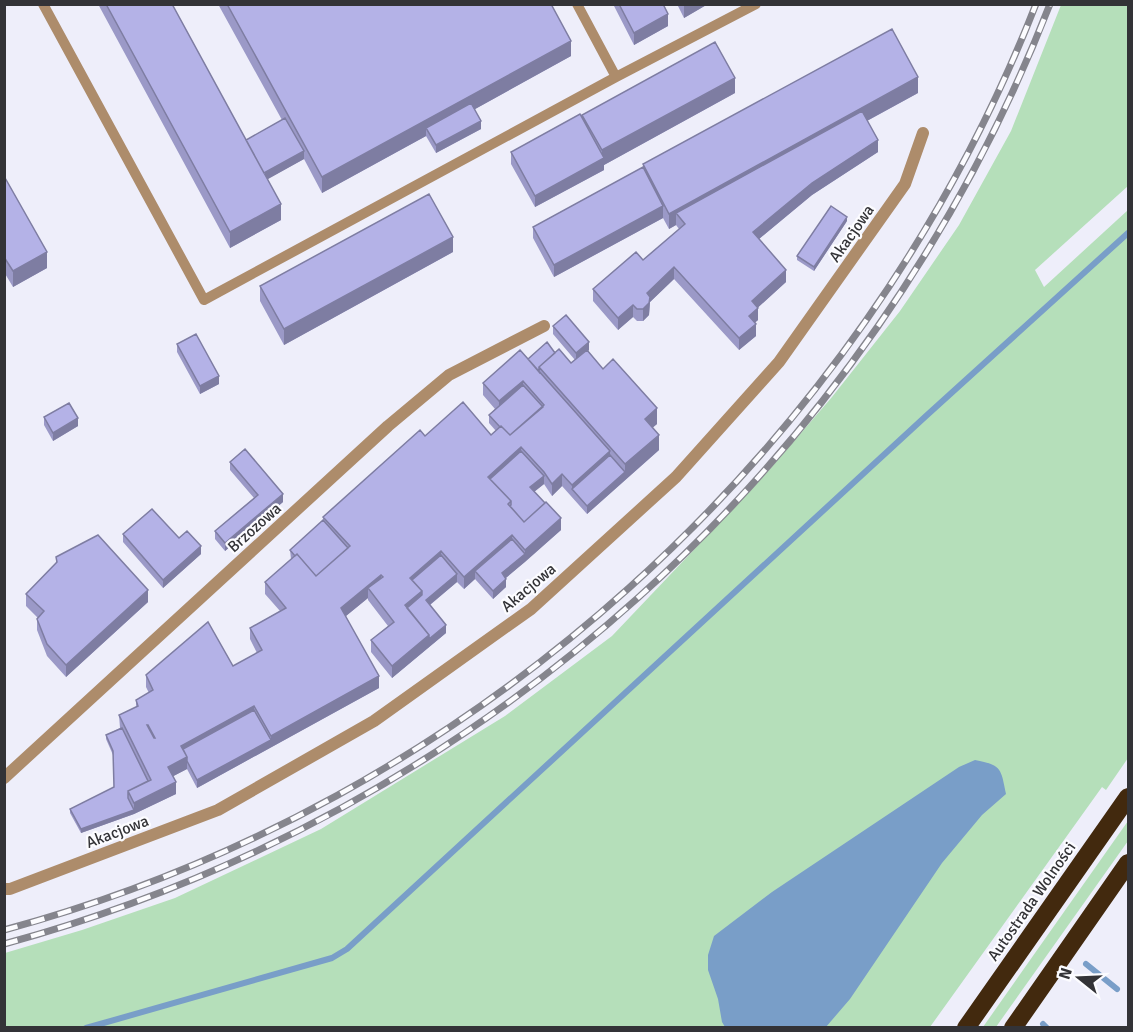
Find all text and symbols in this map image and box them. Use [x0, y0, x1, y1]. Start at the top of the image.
street label: Akacjowa [825, 201, 879, 266]
street label: Brzozowa [224, 499, 286, 557]
street label: Akacjowa [497, 559, 560, 617]
street label: Akacjowa [83, 811, 152, 853]
street label: Autostrada Wolności [983, 838, 1080, 965]
north arrow [1049, 948, 1109, 1008]
text: N [1054, 965, 1077, 982]

